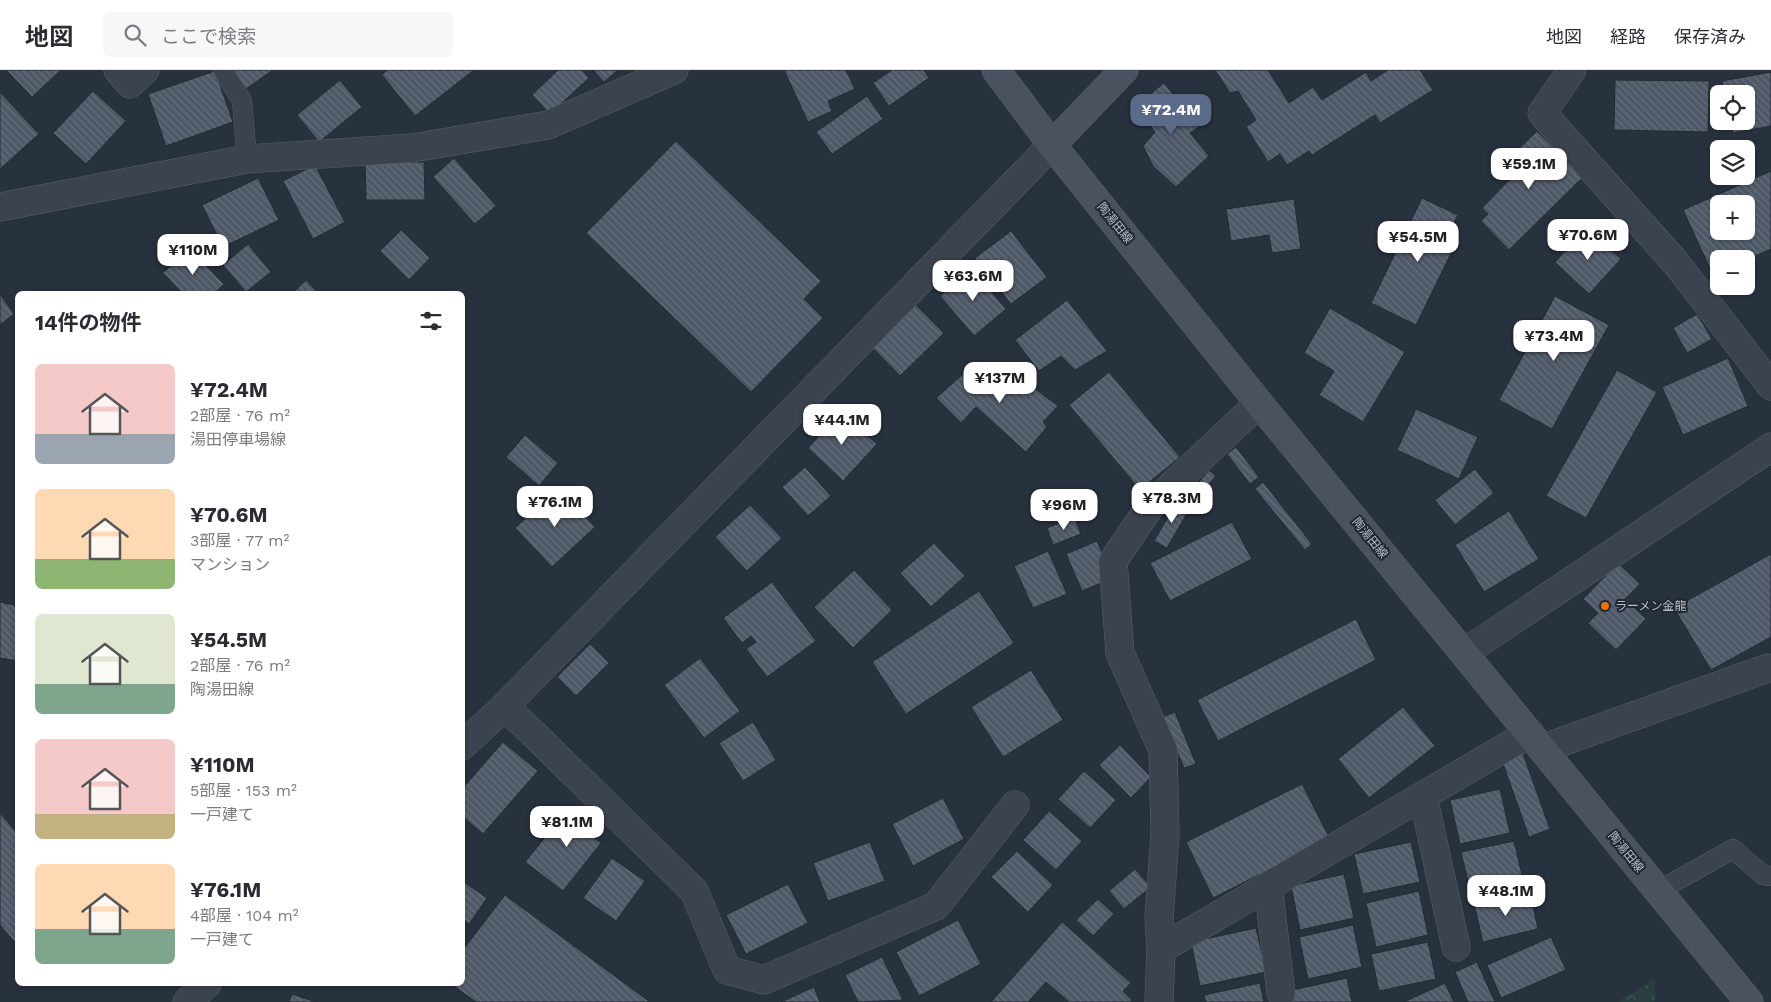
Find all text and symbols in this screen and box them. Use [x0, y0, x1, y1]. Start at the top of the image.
search box [103, 12, 453, 57]
icon: search [121, 21, 149, 49]
text: 地図 [25, 23, 73, 51]
text: ここで検索 [161, 25, 256, 48]
text: 地図 [1546, 26, 1582, 47]
text: 経路 [1610, 26, 1646, 47]
text: 保存済み [1674, 26, 1746, 47]
map controls [1710, 85, 1755, 295]
button: locate [1710, 85, 1755, 130]
pin: ¥72.4M [1130, 93, 1212, 136]
text: ¥72.4M [1141, 100, 1201, 119]
button: layers [1710, 140, 1755, 185]
pin: ¥59.1M [1488, 148, 1570, 190]
text: ¥59.1M [1502, 154, 1556, 173]
button: + [1710, 195, 1755, 240]
street label: 陶湯田線 [1094, 200, 1136, 246]
pin: ¥70.6M [1547, 218, 1629, 261]
pin: ¥54.5M [1377, 220, 1459, 263]
text: ¥70.6M [1558, 225, 1618, 244]
text: ¥54.5M [1389, 227, 1447, 246]
pin: ¥110M [158, 234, 228, 276]
text: ¥110M [168, 240, 218, 259]
button: − [1710, 250, 1755, 295]
pin: ¥63.6M [932, 260, 1014, 302]
text: ¥63.6M [944, 266, 1002, 285]
icon: filters [417, 307, 445, 335]
text: 14件の物件 [35, 310, 142, 335]
pin: ¥73.4M [1513, 320, 1595, 362]
text: ¥73.4M [1524, 326, 1584, 345]
pin: ¥137M [965, 362, 1035, 404]
text: ¥137M [975, 368, 1025, 387]
text: ¥72.4M [190, 377, 268, 402]
icon: home [75, 384, 135, 444]
pin: ¥44.1M [801, 404, 883, 446]
text: 2部屋 · 76 m² [190, 406, 290, 425]
text: ¥44.1M [814, 410, 870, 429]
text: 湯田停車場線 [190, 430, 286, 449]
pin: ¥78.3M [1131, 482, 1213, 524]
pin: ¥76.1M [514, 486, 596, 528]
pin: ¥96M [1034, 488, 1094, 531]
text: ¥78.3M [1143, 488, 1201, 507]
text: ¥76.1M [528, 492, 582, 511]
text: ¥96M [1042, 495, 1086, 514]
text: ¥70.6M [190, 502, 268, 527]
icon: home [75, 509, 135, 569]
street label: 陶湯田線 [1349, 515, 1391, 561]
text: 3部屋 · 77 m² [190, 531, 289, 550]
text: マンション [190, 555, 270, 574]
place label: ラーメン金龍 [1615, 599, 1687, 613]
marker: ラーメン金龍 [1599, 600, 1611, 612]
text: ¥54.5M [190, 627, 267, 652]
icon: home [75, 634, 135, 694]
text: 2部屋 · 76 m² [190, 656, 290, 675]
text: 陶湯田線 [190, 680, 254, 699]
text: ¥110M [190, 752, 255, 777]
icon: home [75, 759, 135, 819]
text: 5部屋 · 153 m² [190, 781, 297, 800]
text: 一戸建て [190, 805, 254, 824]
pin: ¥81.1M [526, 806, 608, 848]
text: ¥81.1M [541, 812, 593, 831]
street label: 陶湯田線 [1605, 829, 1647, 875]
pin: ¥48.1M [1465, 874, 1547, 917]
text: ¥76.1M [190, 877, 261, 902]
text: ¥48.1M [1478, 881, 1534, 900]
icon: home [75, 884, 135, 944]
text: 4部屋 · 104 m² [190, 906, 299, 925]
text: 一戸建て [190, 930, 254, 949]

